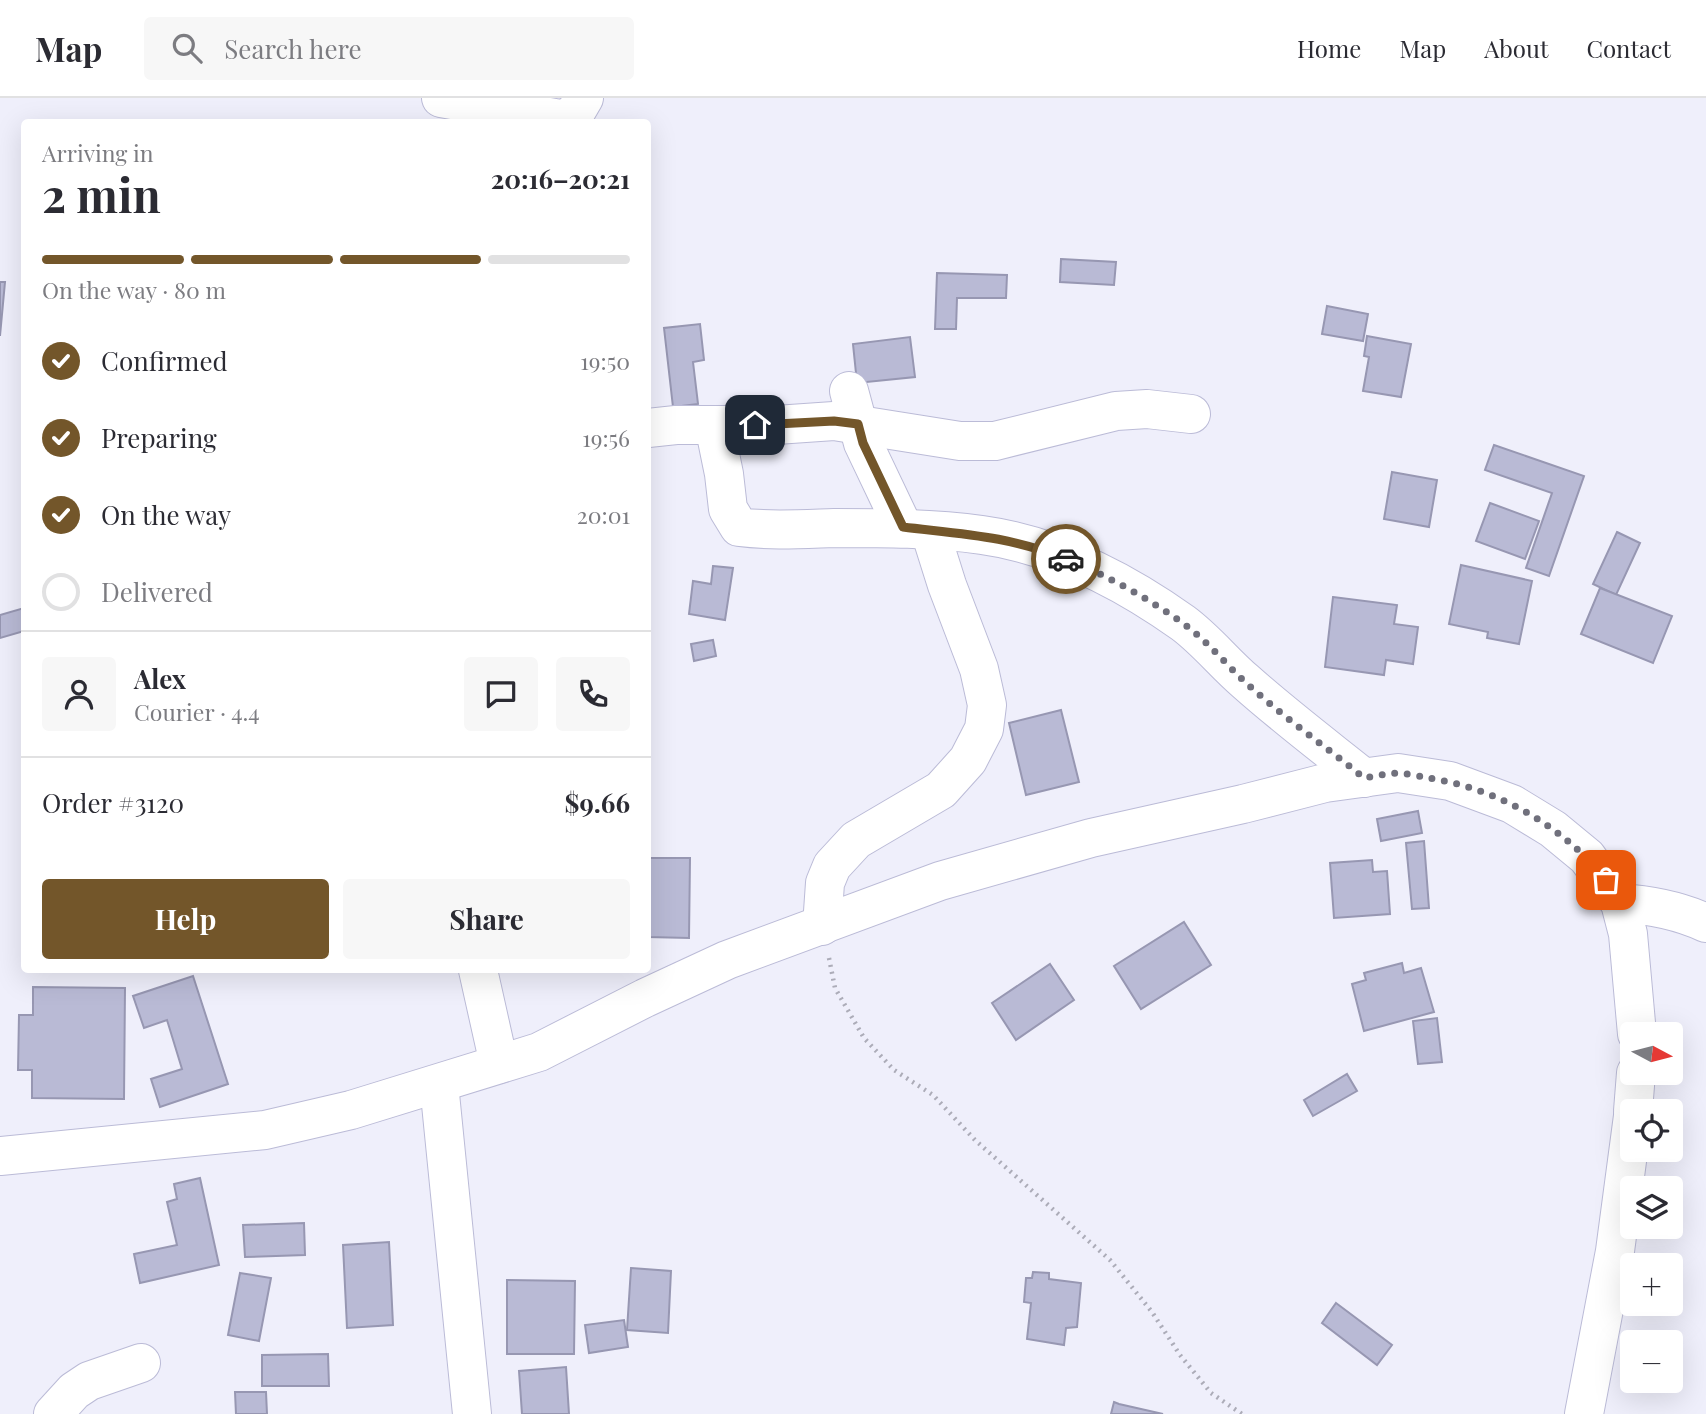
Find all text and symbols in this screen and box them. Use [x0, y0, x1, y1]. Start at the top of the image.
search box [144, 17, 634, 80]
text: Map [35, 26, 102, 70]
icon: search [168, 29, 206, 67]
text: Search here [224, 31, 362, 66]
text: Home [1297, 32, 1361, 64]
text: Map [1399, 32, 1446, 64]
text: About [1484, 32, 1548, 64]
text: Contact [1586, 32, 1671, 64]
text: Arriving in [42, 137, 154, 168]
text: 20:16–20:21 [491, 161, 630, 196]
text: 2 min [42, 163, 161, 225]
text: On the way · 80 m [42, 274, 226, 305]
icon: check [42, 342, 80, 380]
text: Confirmed [101, 343, 228, 378]
text: 19:50 [580, 345, 630, 376]
pin [725, 395, 785, 455]
icon: home [736, 406, 774, 444]
icon: check [42, 419, 80, 457]
text: Preparing [101, 420, 217, 455]
text: 19:56 [582, 422, 630, 453]
icon: check [42, 496, 80, 534]
text: On the way [101, 497, 231, 532]
text: 20:01 [577, 499, 630, 530]
courier [1031, 524, 1101, 594]
icon: car [1047, 540, 1085, 578]
text: Delivered [101, 574, 213, 609]
button: person [42, 657, 116, 731]
button: chat [464, 657, 538, 731]
button: phone [556, 657, 630, 731]
text: Alex [134, 661, 186, 696]
text: Courier · 4.4 [134, 696, 260, 727]
text: Order #3120 [42, 785, 184, 820]
text: $9.66 [565, 785, 630, 820]
pin [1576, 850, 1636, 910]
icon: bag [1587, 861, 1625, 899]
button: Help [42, 879, 329, 959]
button: Share [343, 879, 630, 959]
north arrow [1620, 1022, 1684, 1085]
map controls [1620, 1022, 1683, 1393]
button: locate [1620, 1099, 1683, 1162]
button: layers [1620, 1176, 1683, 1239]
button: + [1620, 1253, 1683, 1316]
button: − [1620, 1330, 1683, 1393]

